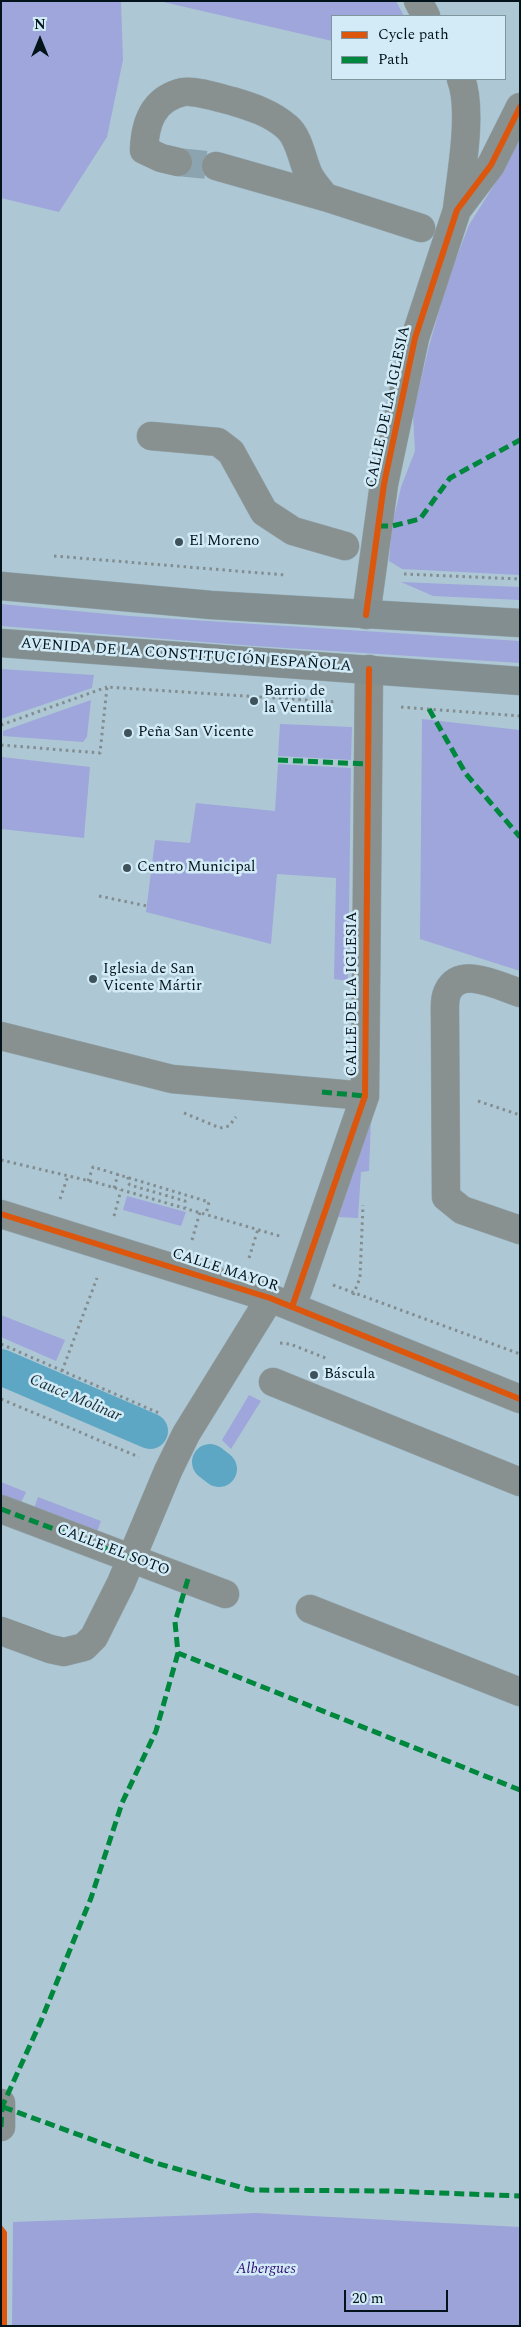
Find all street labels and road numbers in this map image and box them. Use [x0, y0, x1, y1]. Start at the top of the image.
street label: CALLE DE LA IGLESIA [363, 324, 415, 490]
street label: AVENIDA DE LA CONSTITUCIÓN ESPAÑOLA [20, 635, 352, 677]
street label: CALLE DE LA IGLESIA [344, 912, 362, 1076]
street label: CALLE MAYOR [170, 1245, 280, 1297]
street label: CALLE EL SOTO [54, 1521, 172, 1581]

